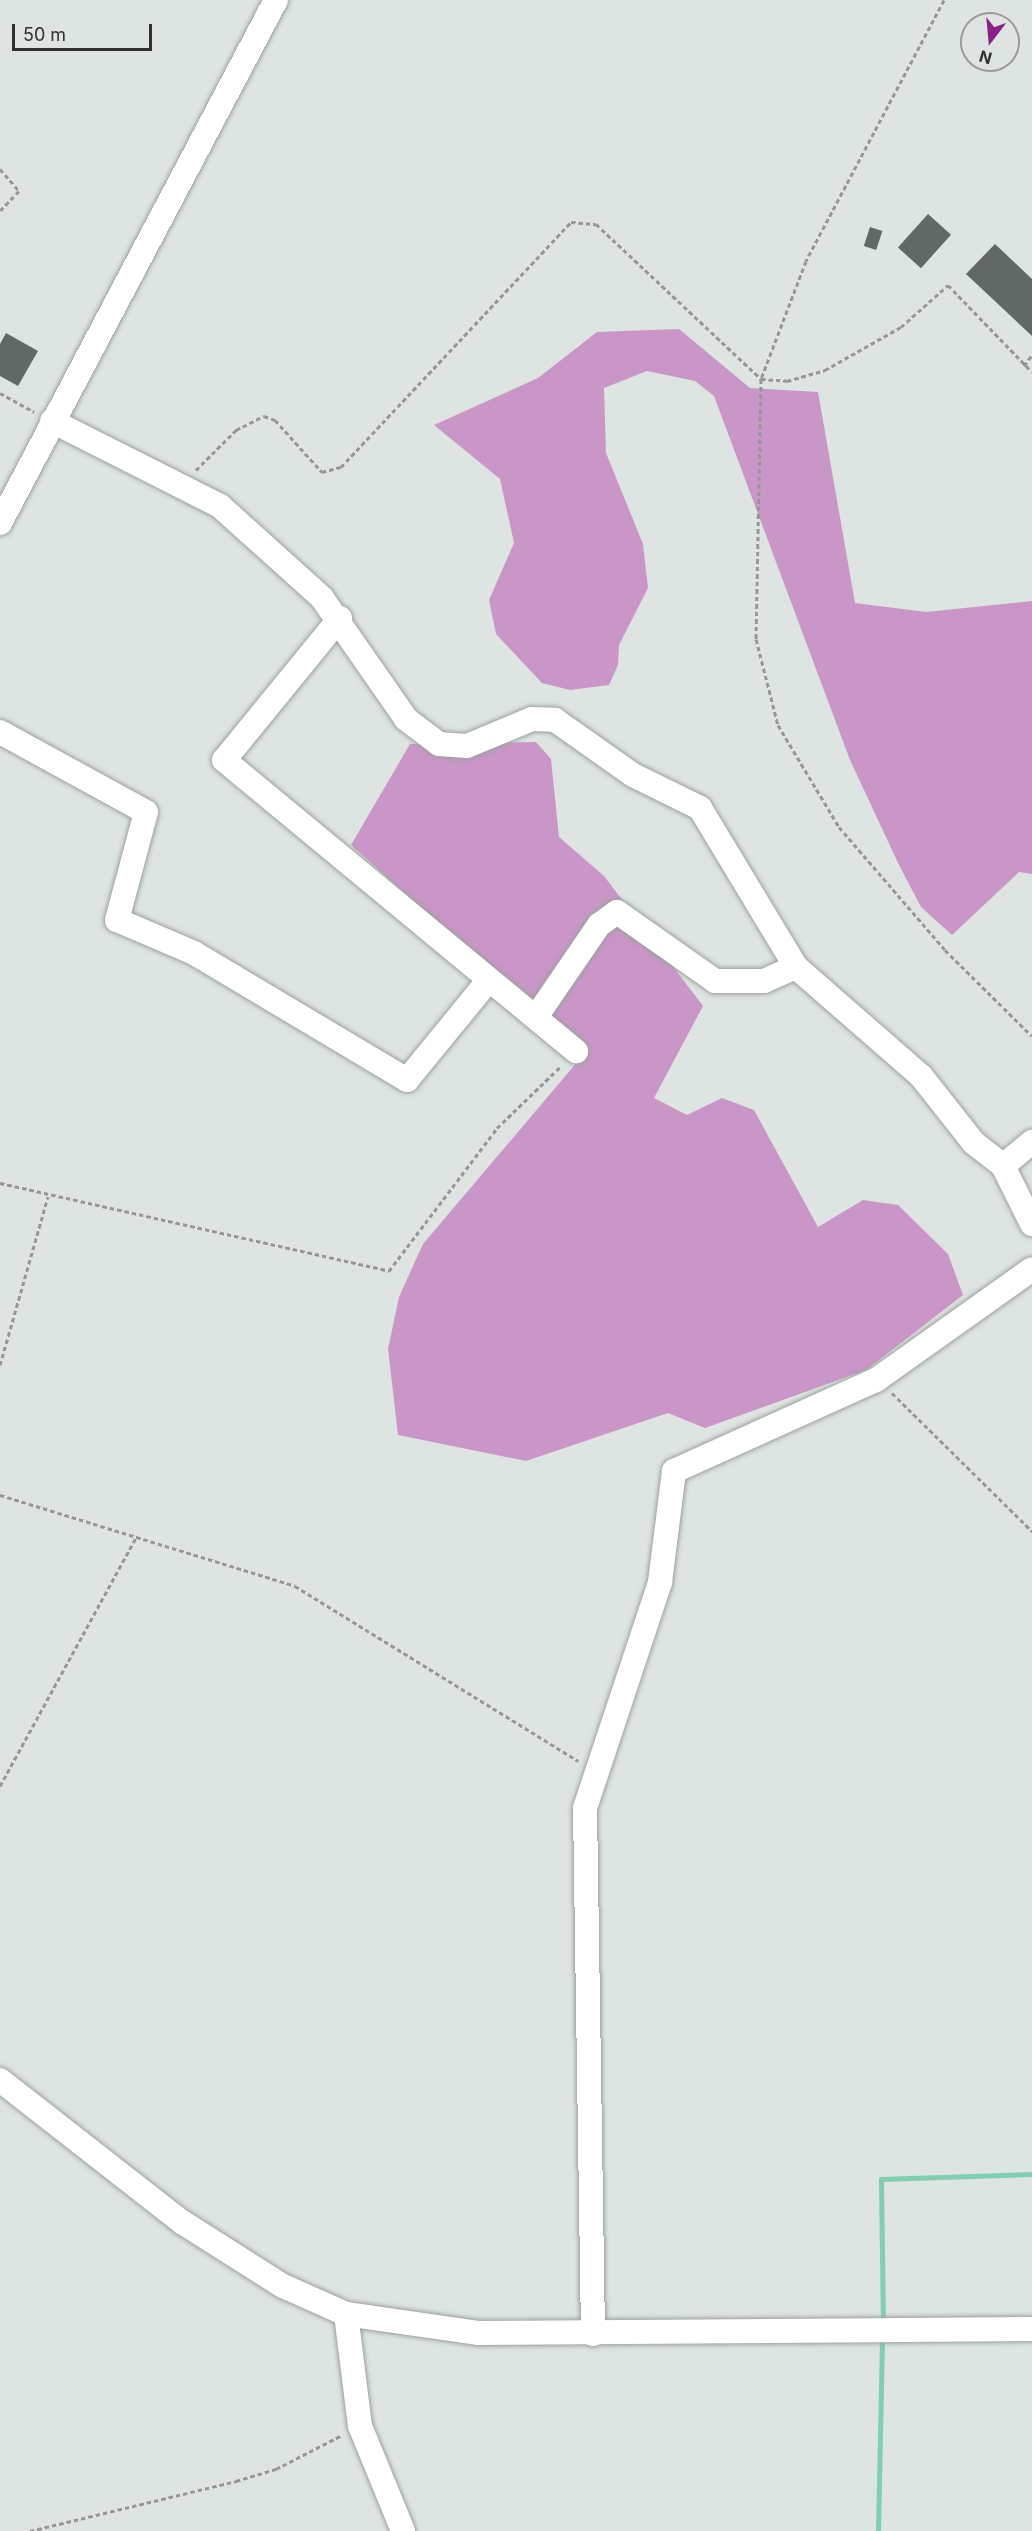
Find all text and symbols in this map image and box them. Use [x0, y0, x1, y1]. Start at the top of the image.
scale bar [15, 12, 154, 50]
north arrow [960, 12, 1020, 72]
text: 50 m [23, 24, 66, 45]
text: N [977, 46, 994, 69]

